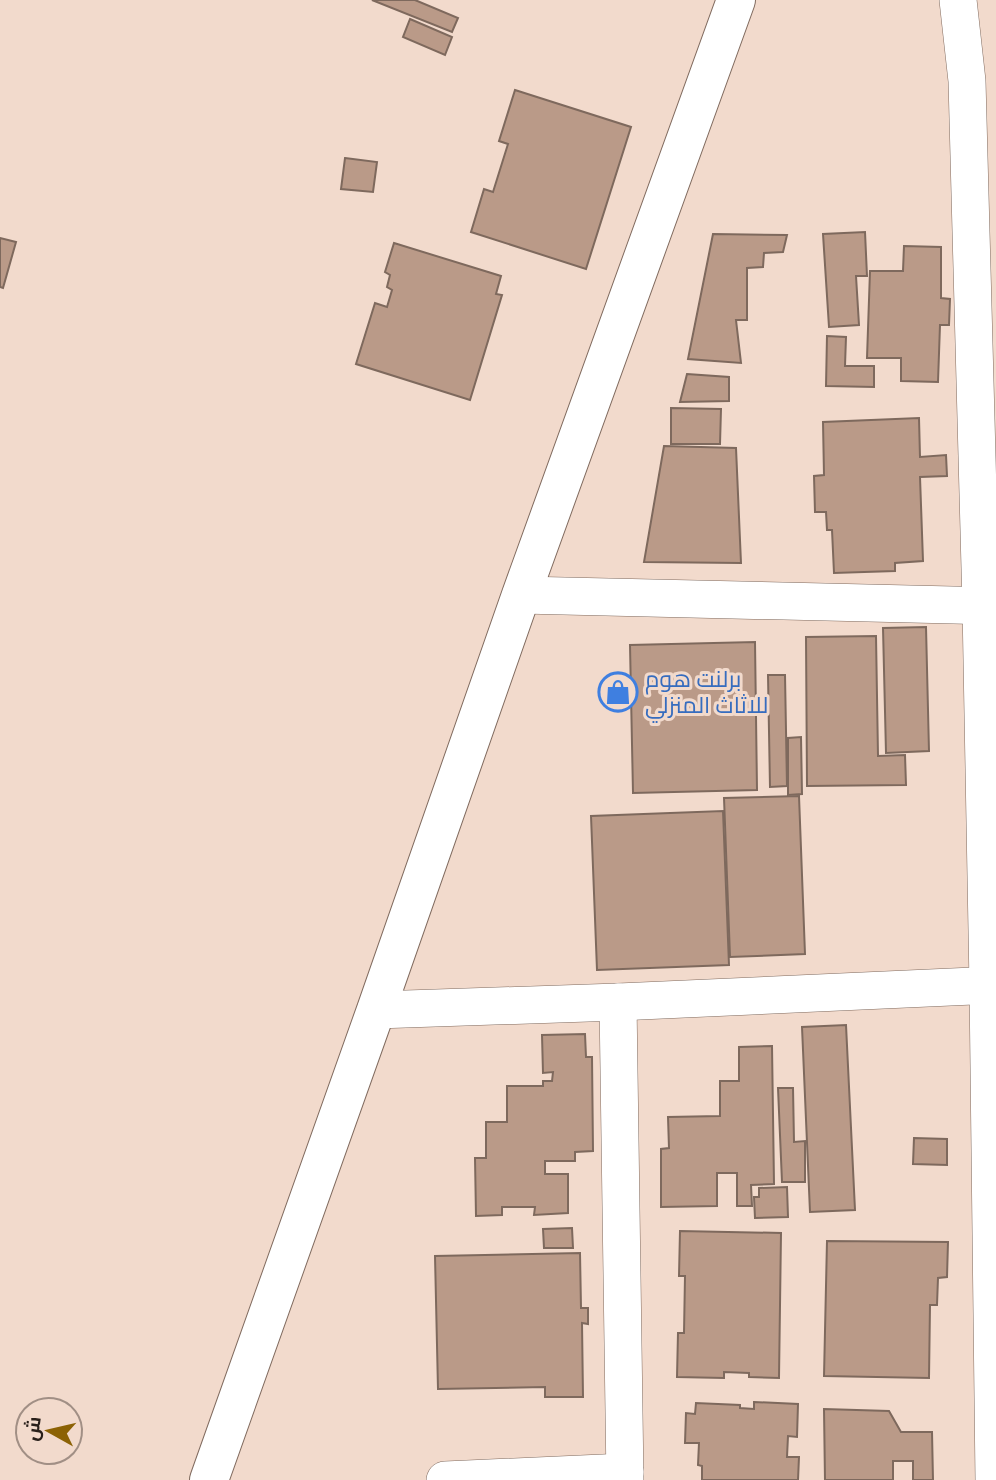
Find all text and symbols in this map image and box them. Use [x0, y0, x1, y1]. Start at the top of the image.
place label: برلنت هوم للاثاث المنزلي [645, 665, 768, 723]
shop icon: برلنت هوم للاثاث المنزلي [597, 671, 639, 713]
north arrow [14, 1396, 84, 1466]
text: ش [20, 1415, 46, 1442]

